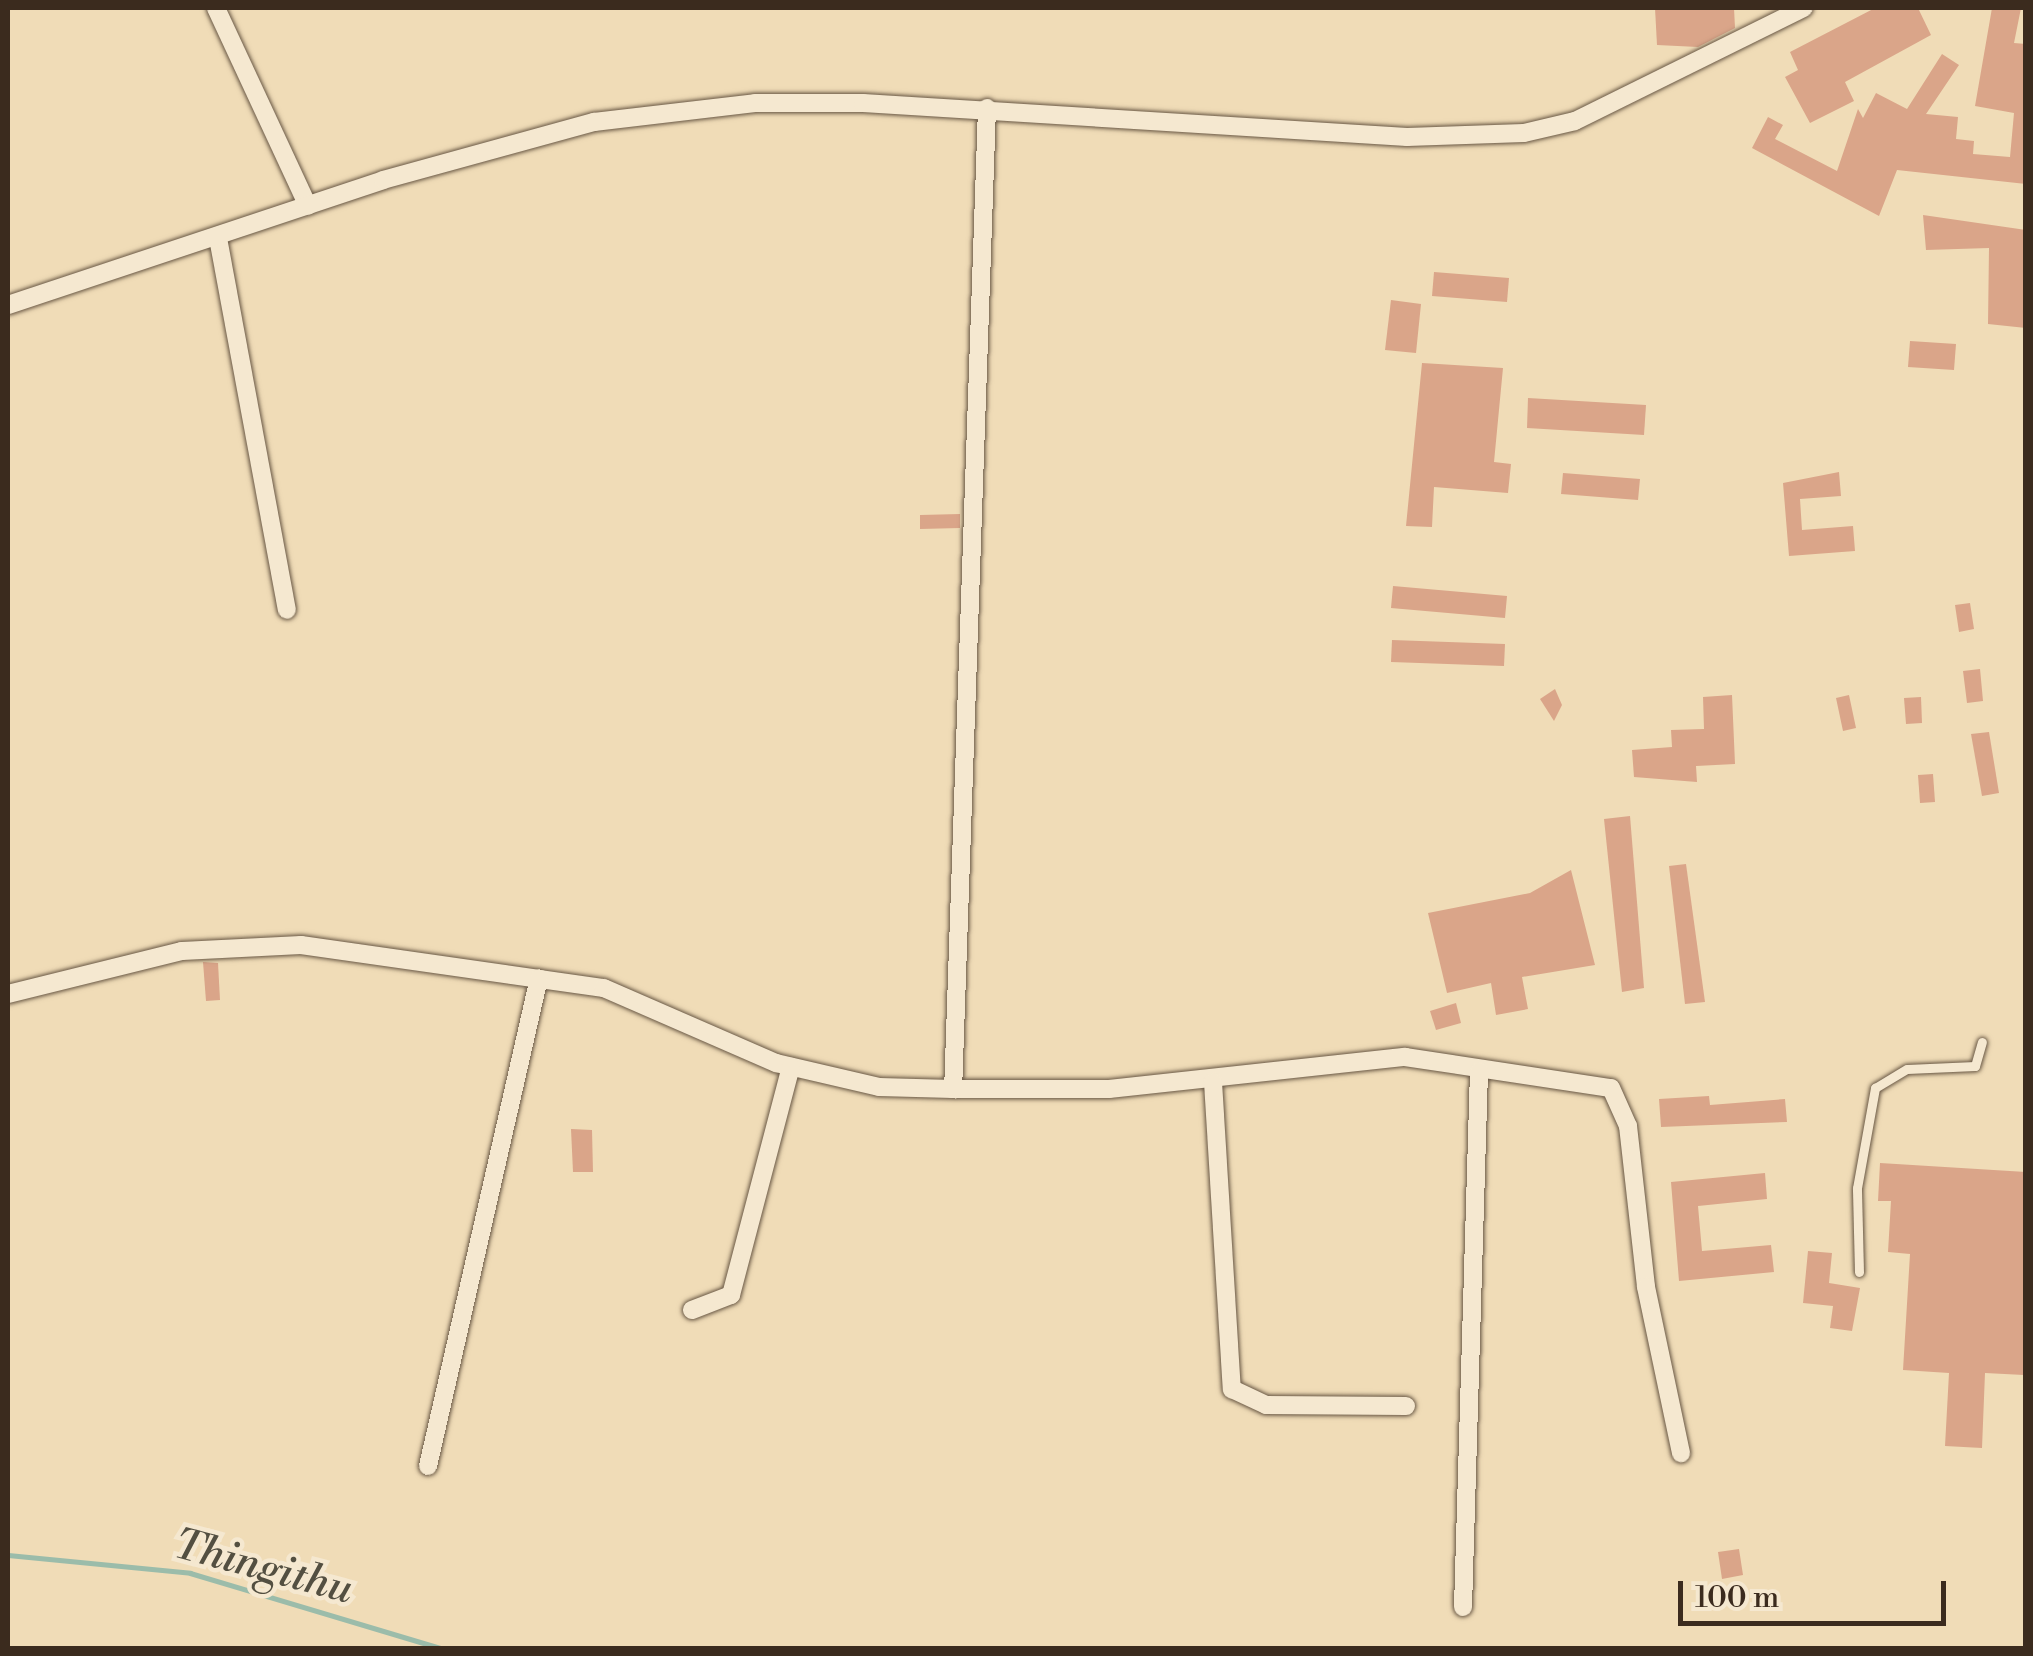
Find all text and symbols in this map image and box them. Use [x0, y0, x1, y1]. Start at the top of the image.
water label: Thingithu [168, 1520, 358, 1616]
scale bar [1683, 1561, 1950, 1623]
text: 100 m [1695, 1579, 1779, 1617]

